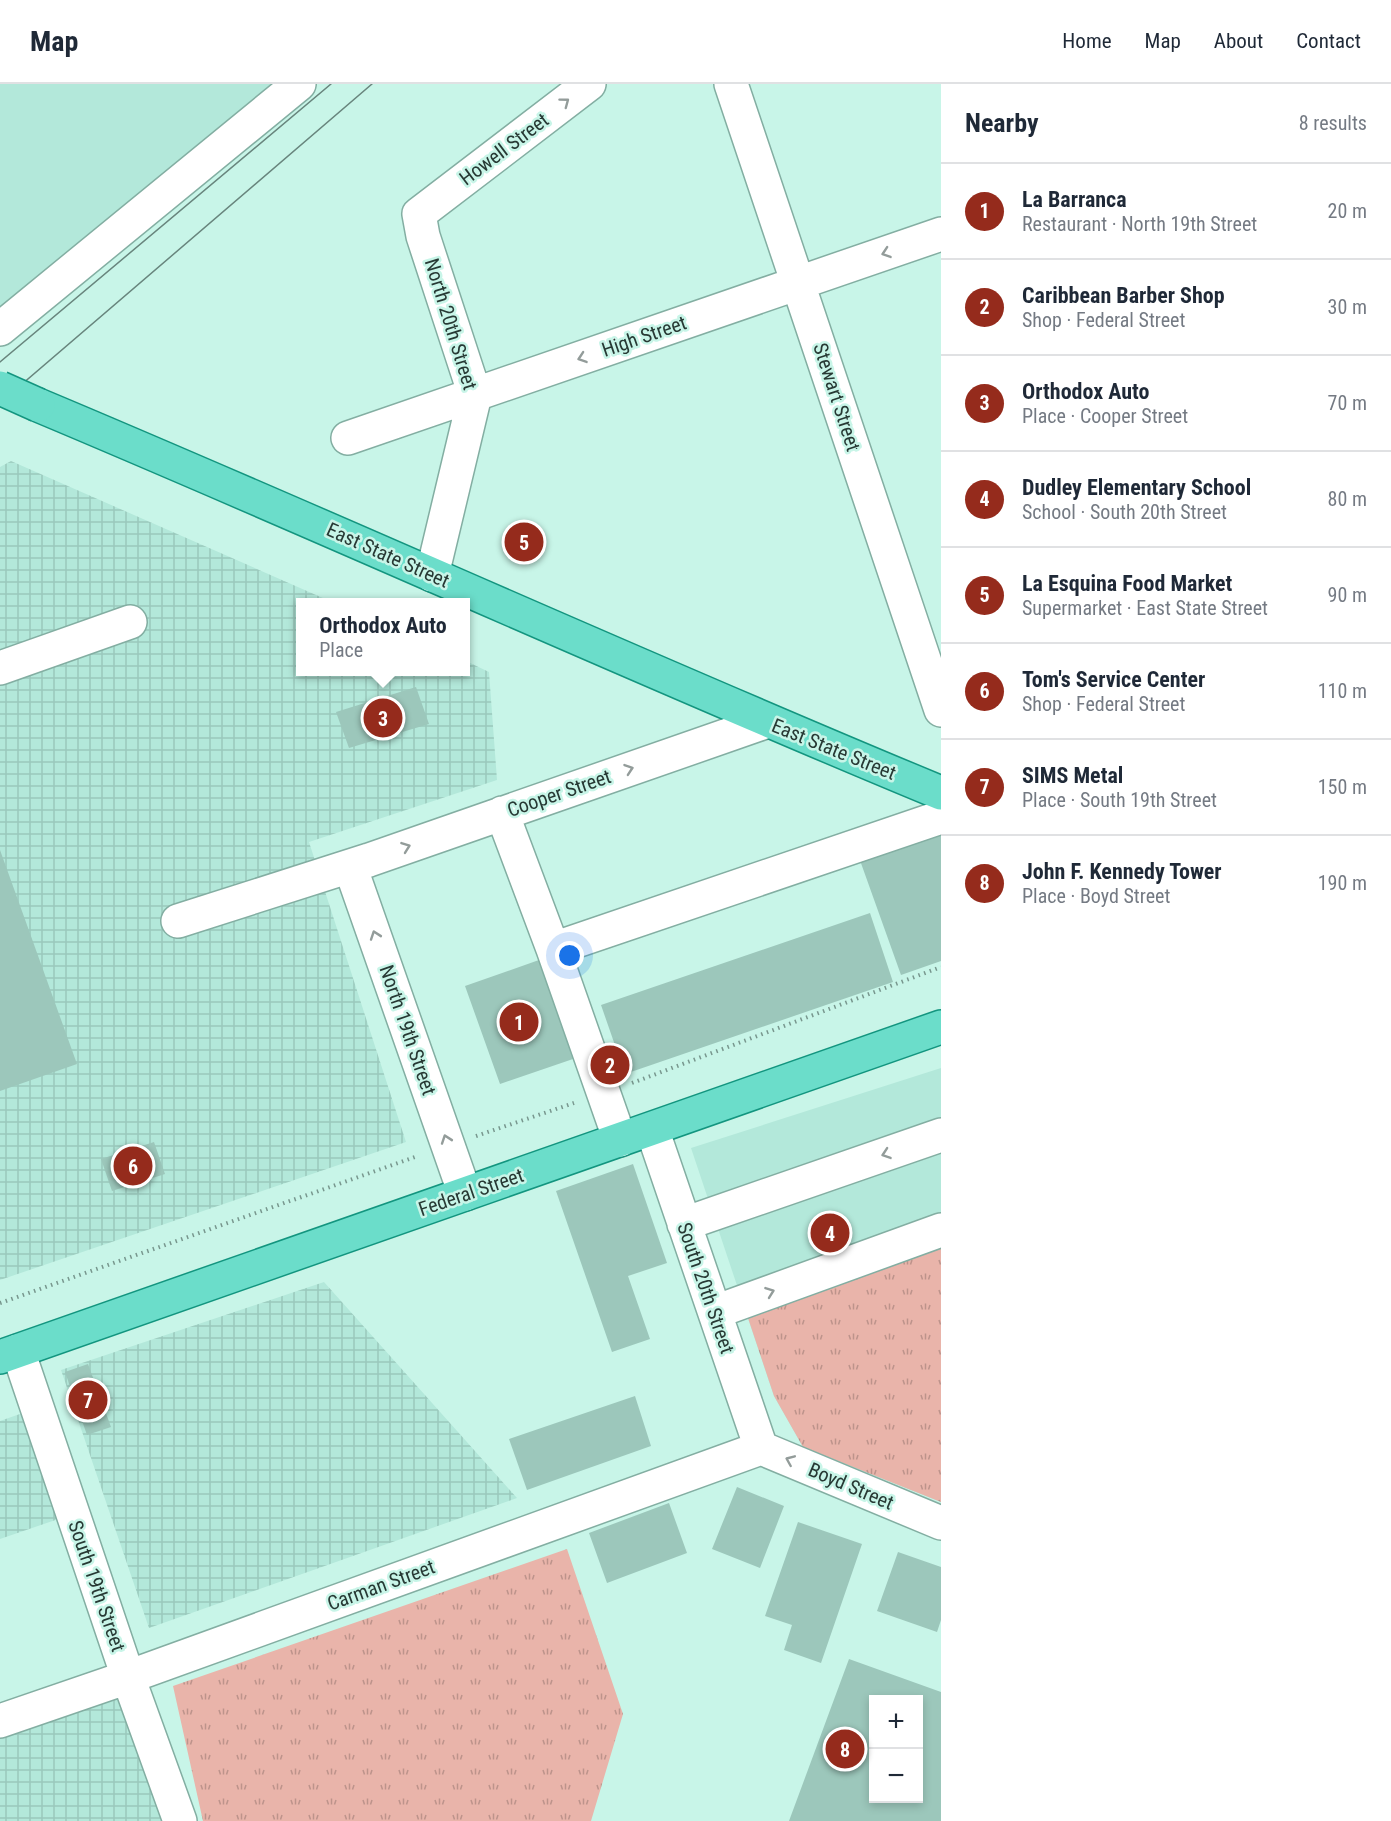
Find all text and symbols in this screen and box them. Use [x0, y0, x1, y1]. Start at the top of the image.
text: Map [30, 25, 78, 58]
text: Home [1062, 29, 1112, 53]
text: Map [1145, 29, 1181, 53]
text: About [1214, 29, 1263, 53]
text: Contact [1296, 29, 1361, 53]
one-way arrow [559, 99, 570, 110]
street label: Howell Street [455, 108, 553, 190]
text: Nearby [965, 108, 1039, 138]
text: 8 results [1299, 111, 1367, 135]
text: La Barranca [1022, 187, 1127, 212]
text: 1 [979, 199, 990, 223]
text: 20 m [1328, 199, 1367, 223]
text: Restaurant · North 19th Street [1022, 212, 1257, 236]
one-way arrow [881, 246, 892, 259]
street label: North 20th Street [420, 255, 482, 393]
text: Caribbean Barber Shop [1022, 283, 1225, 308]
text: 2 [979, 295, 990, 319]
text: 30 m [1328, 295, 1367, 319]
text: Shop · Federal Street [1022, 308, 1185, 332]
street label: High Street [599, 310, 690, 362]
street label: Stewart Street [808, 340, 866, 454]
one-way arrow [577, 350, 588, 363]
text: Orthodox Auto [1022, 379, 1149, 404]
text: 3 [979, 391, 990, 415]
text: 70 m [1328, 391, 1367, 415]
text: Place · Cooper Street [1022, 404, 1188, 428]
text: Dudley Elementary School [1022, 475, 1251, 500]
text: 4 [979, 487, 990, 511]
text: 80 m [1328, 487, 1367, 511]
text: School · South 20th Street [1022, 500, 1227, 524]
street label: East State Street [323, 517, 453, 593]
pin: 5 [504, 520, 544, 564]
text: La Esquina Food Market [1022, 571, 1232, 596]
text: 5 [979, 583, 990, 607]
text: 90 m [1328, 583, 1367, 607]
text: Supermarket · East State Street [1022, 596, 1268, 620]
popup [296, 598, 470, 676]
text: Orthodox Auto [319, 613, 447, 638]
text: Place [319, 638, 363, 662]
text: Tom's Service Center [1022, 667, 1205, 692]
text: 6 [979, 679, 990, 703]
text: 110 m [1318, 679, 1367, 703]
text: Shop · Federal Street [1022, 692, 1185, 716]
pin: 3 [364, 696, 403, 740]
street label: East State Street [768, 713, 900, 785]
one-way arrow [623, 763, 634, 776]
text: SIMS Metal [1022, 763, 1123, 788]
street label: Cooper Street [504, 764, 614, 822]
text: 7 [979, 775, 990, 799]
text: 150 m [1318, 775, 1367, 799]
text: Place · South 19th Street [1022, 788, 1217, 812]
one-way arrow [400, 841, 411, 854]
text: John F. Kennedy Tower [1022, 859, 1222, 884]
text: 8 [979, 871, 990, 895]
text: 190 m [1318, 871, 1367, 895]
text: Place · Boyd Street [1022, 884, 1170, 908]
one-way arrow [370, 930, 383, 941]
your location [555, 941, 584, 970]
street label: North 19th Street [375, 962, 442, 1098]
pin: 1 [500, 1000, 538, 1044]
pin: 2 [590, 1042, 630, 1088]
one-way arrow [441, 1134, 454, 1145]
pin: 6 [114, 1144, 152, 1188]
one-way arrow [881, 1146, 892, 1159]
street label: Federal Street [415, 1163, 527, 1221]
pin: 4 [810, 1210, 850, 1256]
street label: South 20th Street [672, 1219, 740, 1357]
one-way arrow [764, 1287, 775, 1300]
pin: 7 [68, 1378, 107, 1422]
one-way arrow [786, 1455, 797, 1467]
street label: Boyd Street [805, 1457, 897, 1515]
street label: South 19th Street [63, 1517, 131, 1655]
street label: Carman Street [324, 1554, 438, 1616]
map controls [869, 1695, 923, 1803]
button: + [869, 1695, 923, 1749]
pin: 8 [826, 1726, 864, 1772]
button: − [869, 1749, 923, 1803]

